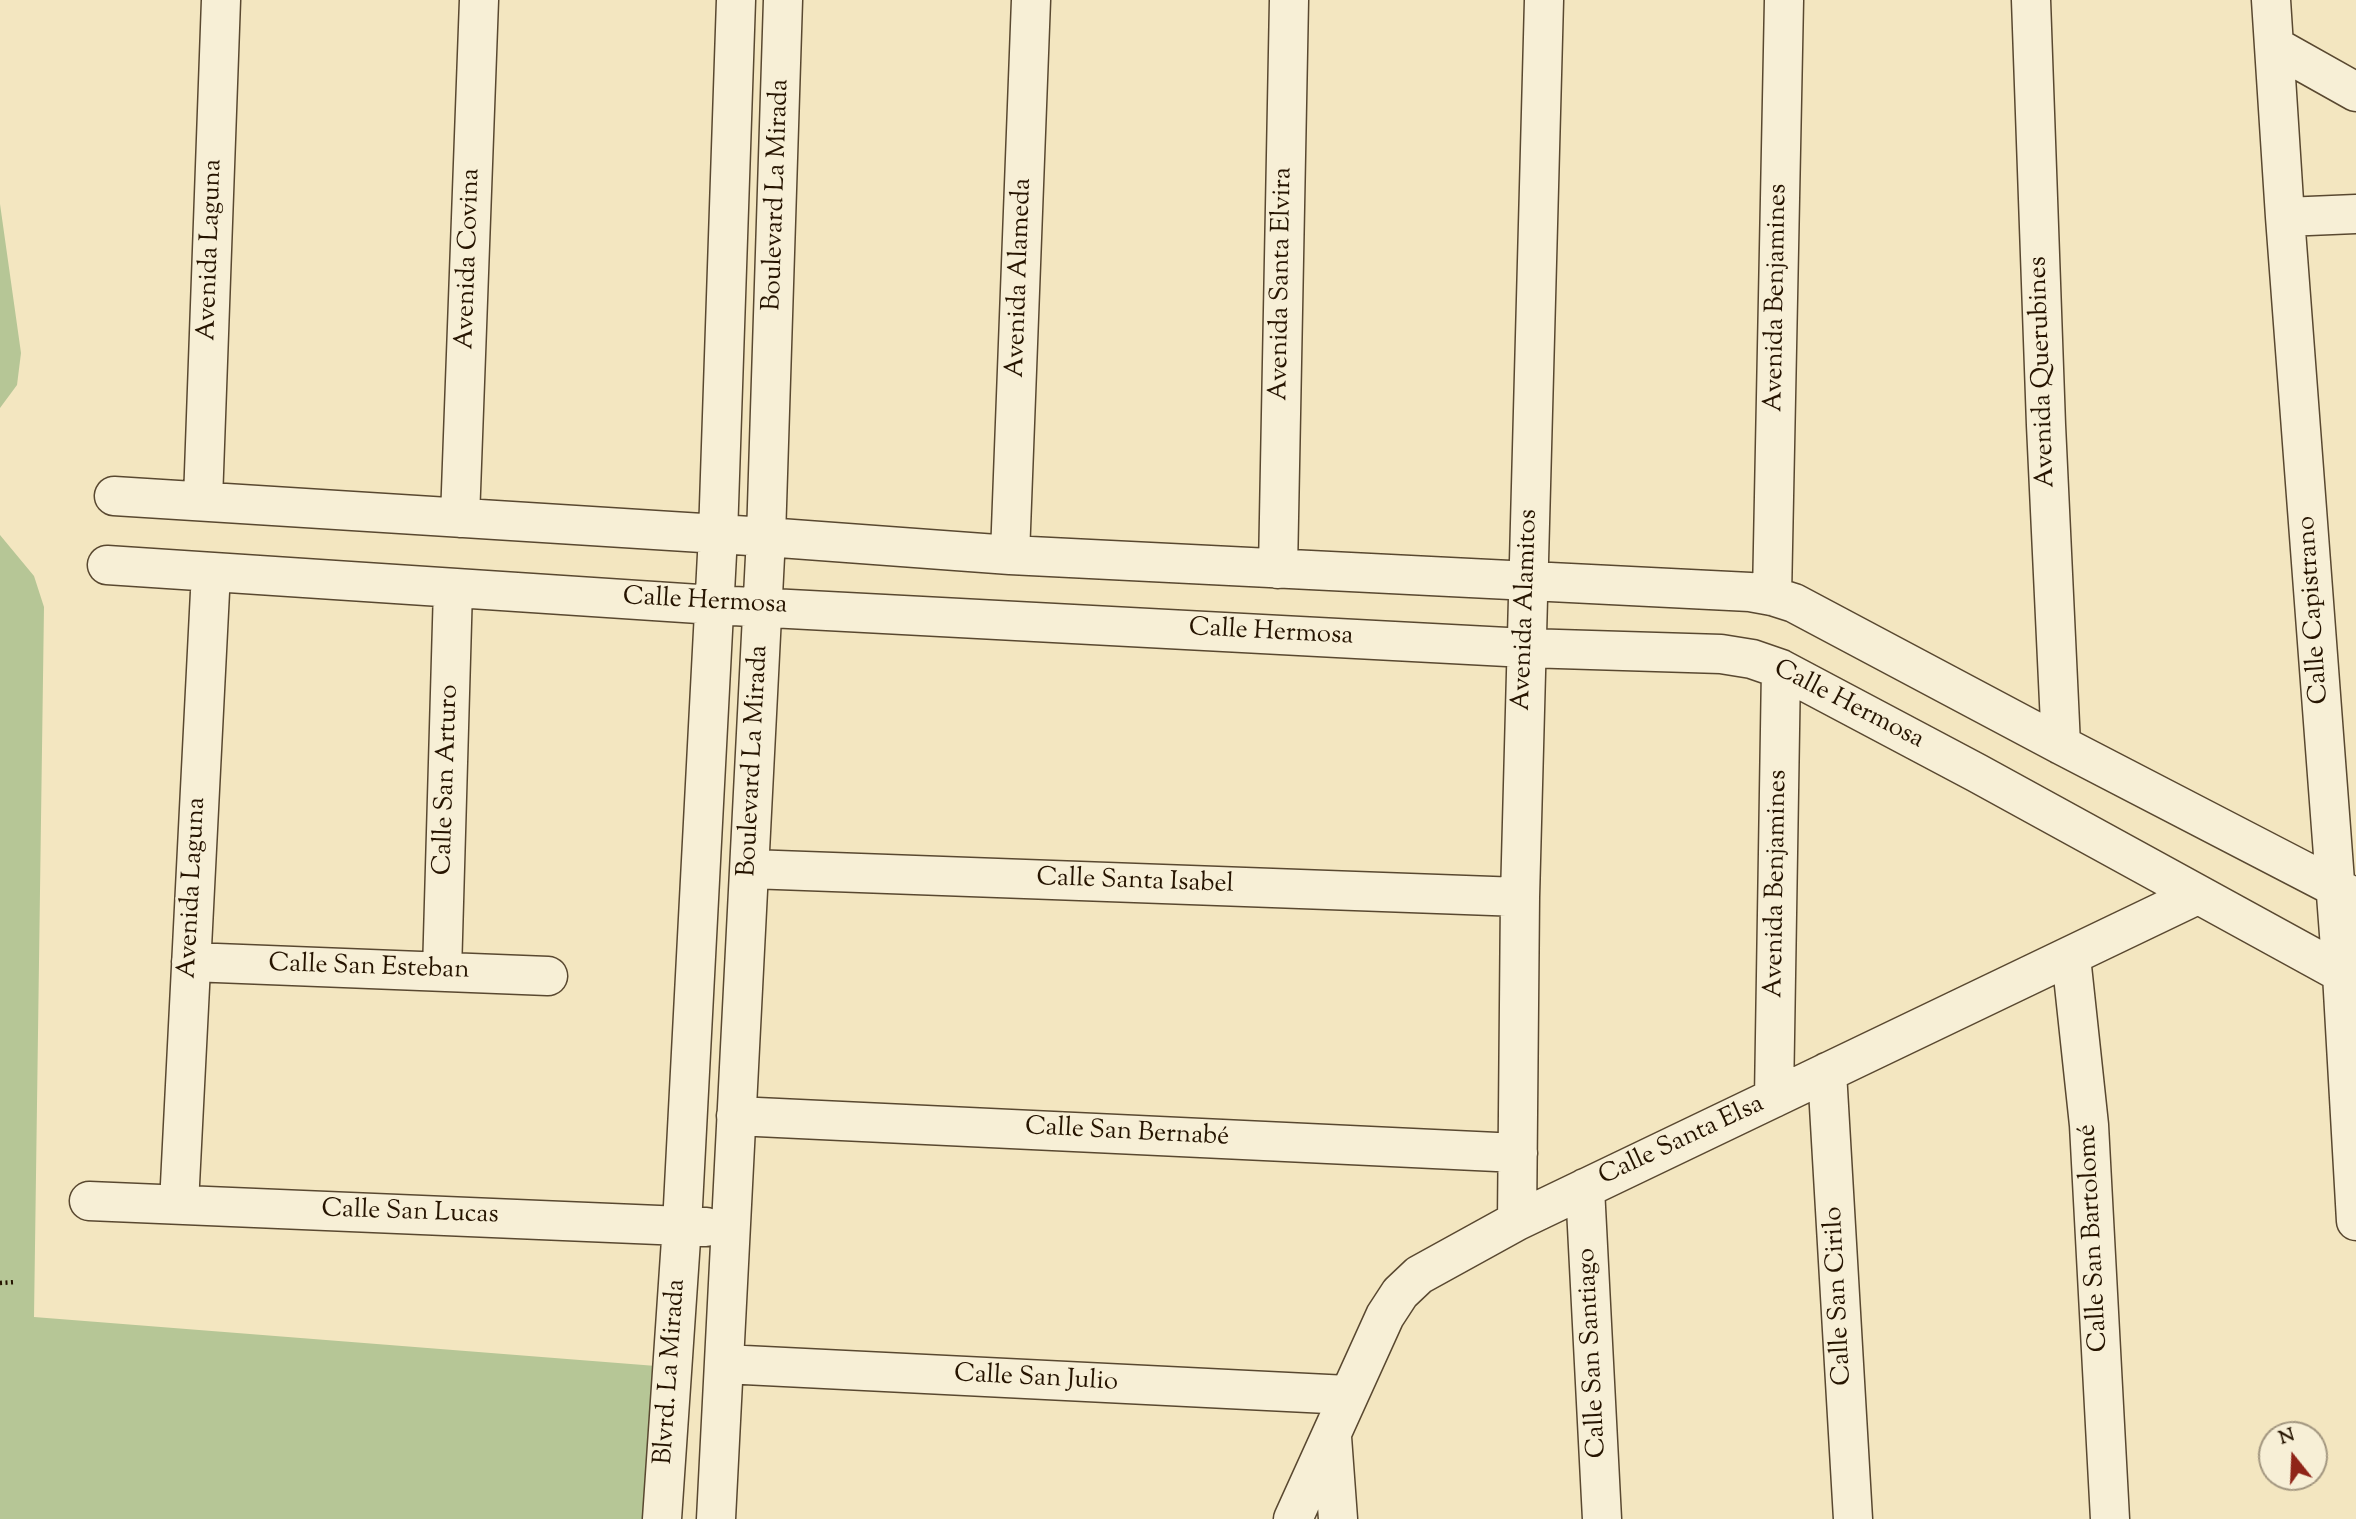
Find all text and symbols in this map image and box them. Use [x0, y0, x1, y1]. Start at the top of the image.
street label: Boulevard La Mirada [758, 79, 798, 311]
street label: Avenida Laguna [193, 159, 231, 341]
street label: Avenida Santa Elvira [1265, 167, 1301, 401]
street label: Avenida Covina [451, 168, 489, 350]
street label: Avenida Alameda [1002, 178, 1040, 378]
street label: Avenida Benjamines [1760, 184, 1796, 412]
street label: Avenida Querubines [2024, 256, 2064, 488]
street label: Avenida Alamitos [1508, 509, 1546, 711]
street label: Calle Capistrano [2293, 515, 2337, 705]
street label: Calle Hermosa [622, 583, 788, 623]
street label: Calle Hermosa [1188, 614, 1354, 654]
street label: Boulevard La Mirada [733, 644, 777, 878]
street label: Calle Hermosa [1768, 655, 1928, 757]
street label: Calle San Arturo [429, 684, 467, 876]
street label: Avenida Benjamines [1760, 770, 1796, 998]
street label: Avenida Laguna [174, 796, 214, 980]
street label: Calle Santa Isabel [1036, 864, 1234, 902]
street label: Calle San Esteban [268, 950, 470, 988]
street label: Calle Santa Elsa [1594, 1090, 1770, 1194]
street label: Calle San Bernabé [1024, 1113, 1230, 1155]
street label: Calle San Bartolomé [2073, 1123, 2117, 1353]
street label: Calle San Lucas [321, 1195, 499, 1233]
street label: Calle San Cirilo [1820, 1206, 1860, 1386]
street label: Calle San Santiago [1573, 1247, 1615, 1459]
street label: Blvrd. La Mirada [650, 1278, 694, 1466]
street label: Calle San Julio [953, 1360, 1119, 1400]
north arrow [2258, 1421, 2328, 1491]
text: N [2276, 1422, 2298, 1453]

